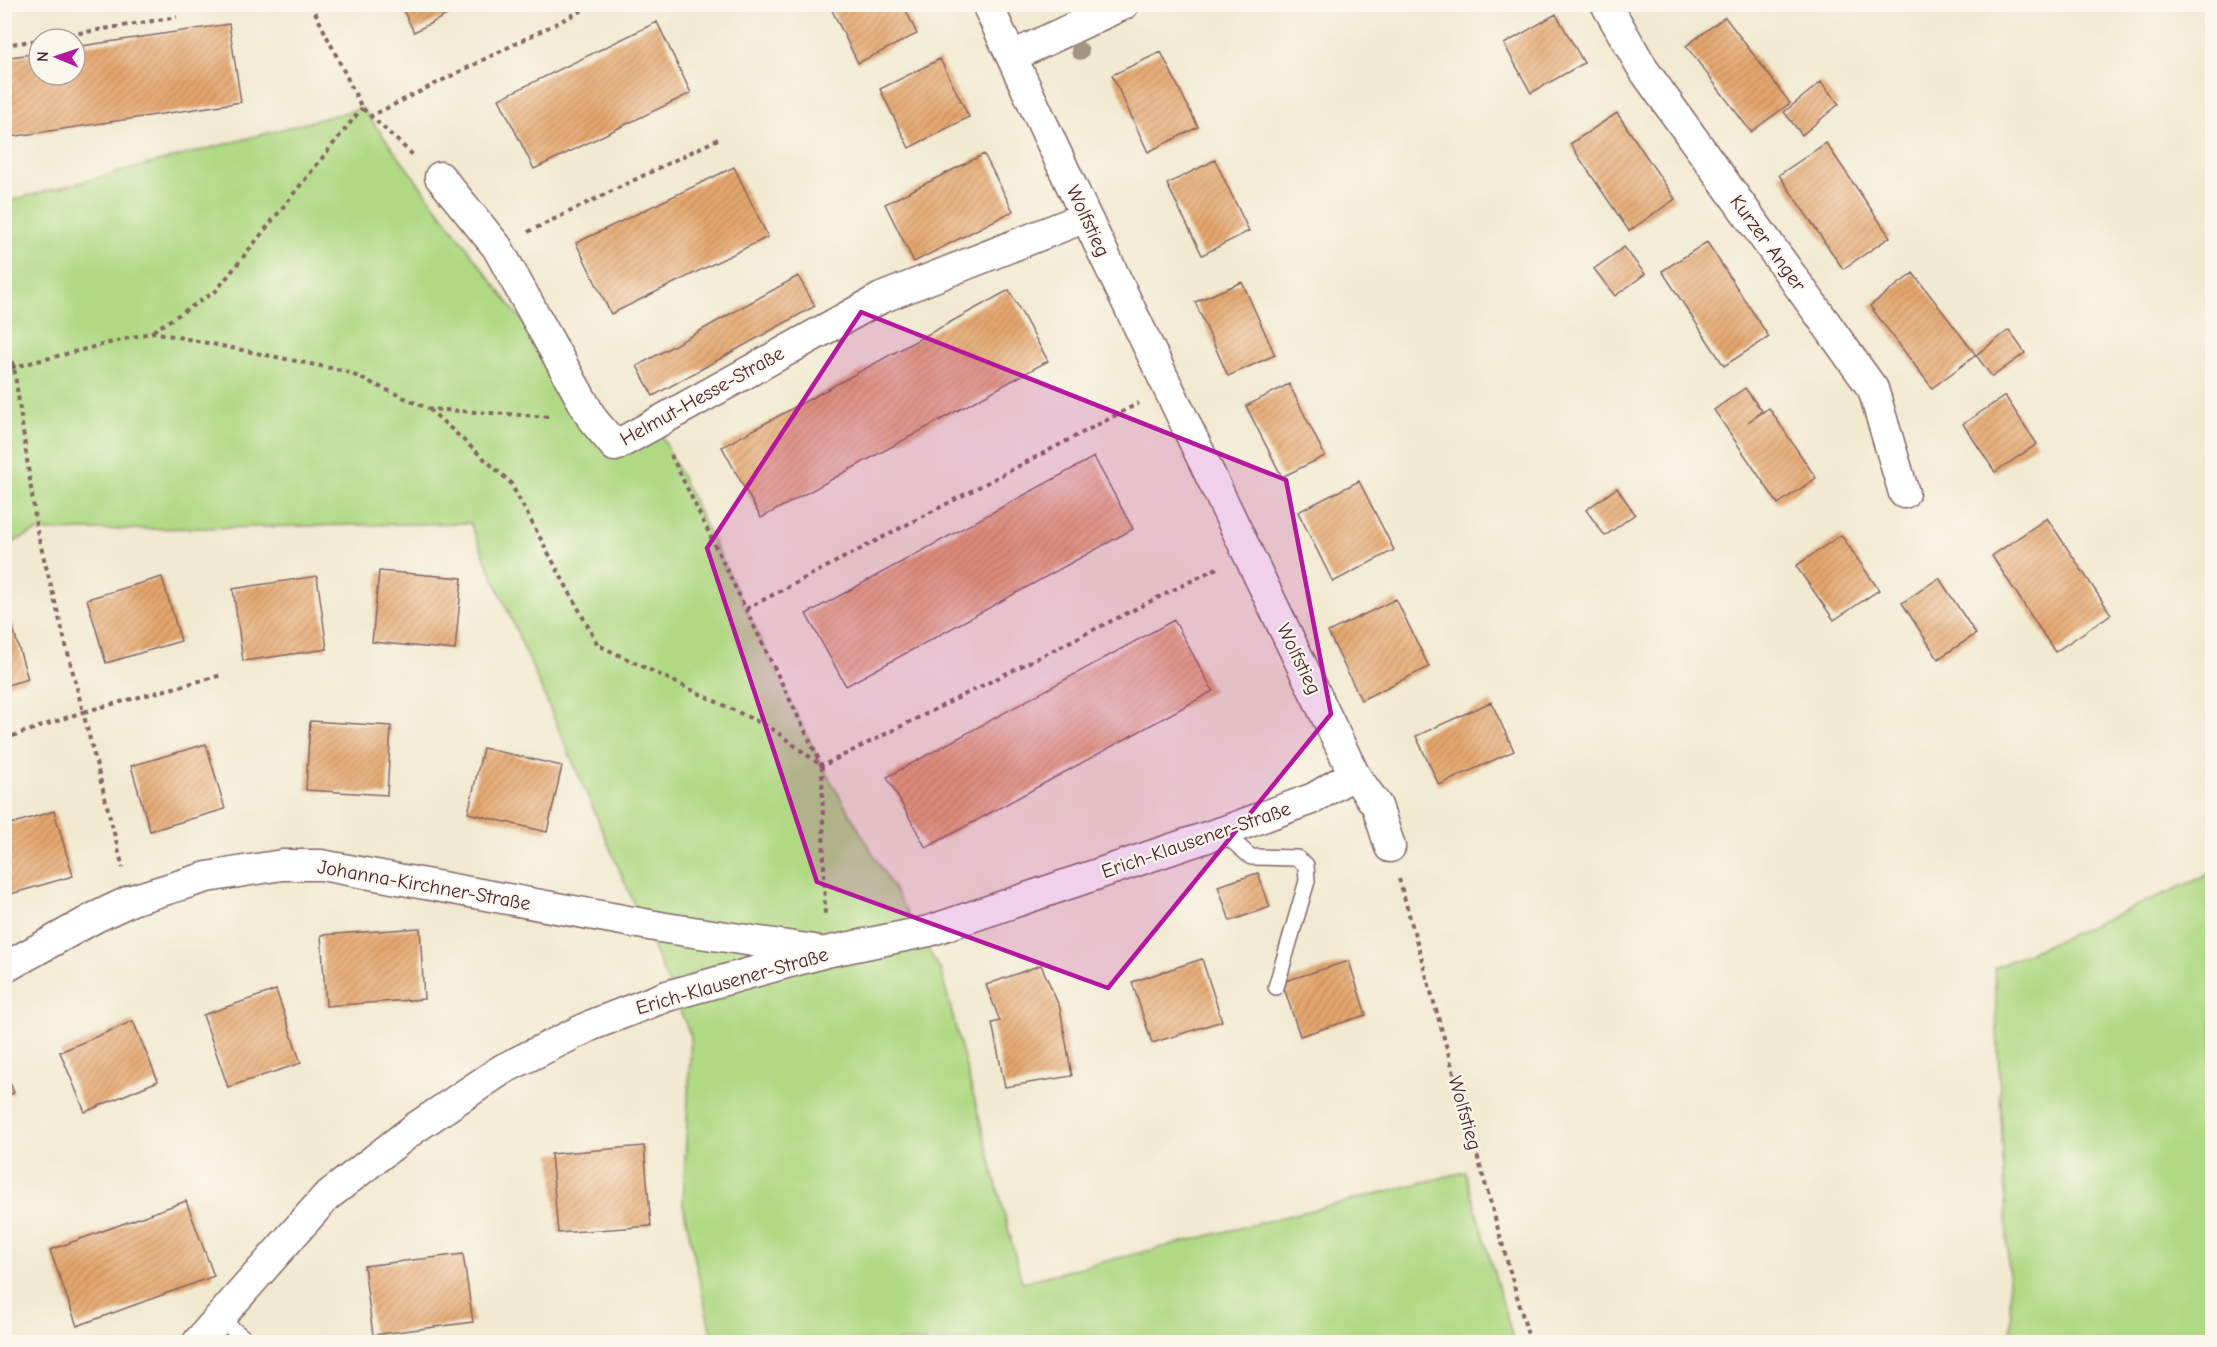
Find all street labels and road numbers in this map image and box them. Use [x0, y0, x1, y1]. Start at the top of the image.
street label: Wolfstieg [1061, 182, 1115, 260]
street label: Kurzer Anger [1725, 190, 1811, 296]
street label: Helmut-Hesse-Straße [616, 341, 788, 451]
street label: Wolfstieg [1272, 620, 1326, 698]
street label: Erich-Klausener-Straße [1098, 797, 1294, 883]
street label: Johanna-Kirchner-Straße [316, 855, 532, 915]
street label: Erich-Klausener-Straße [633, 943, 831, 1019]
street label: Wolfstieg [1443, 1073, 1487, 1153]

